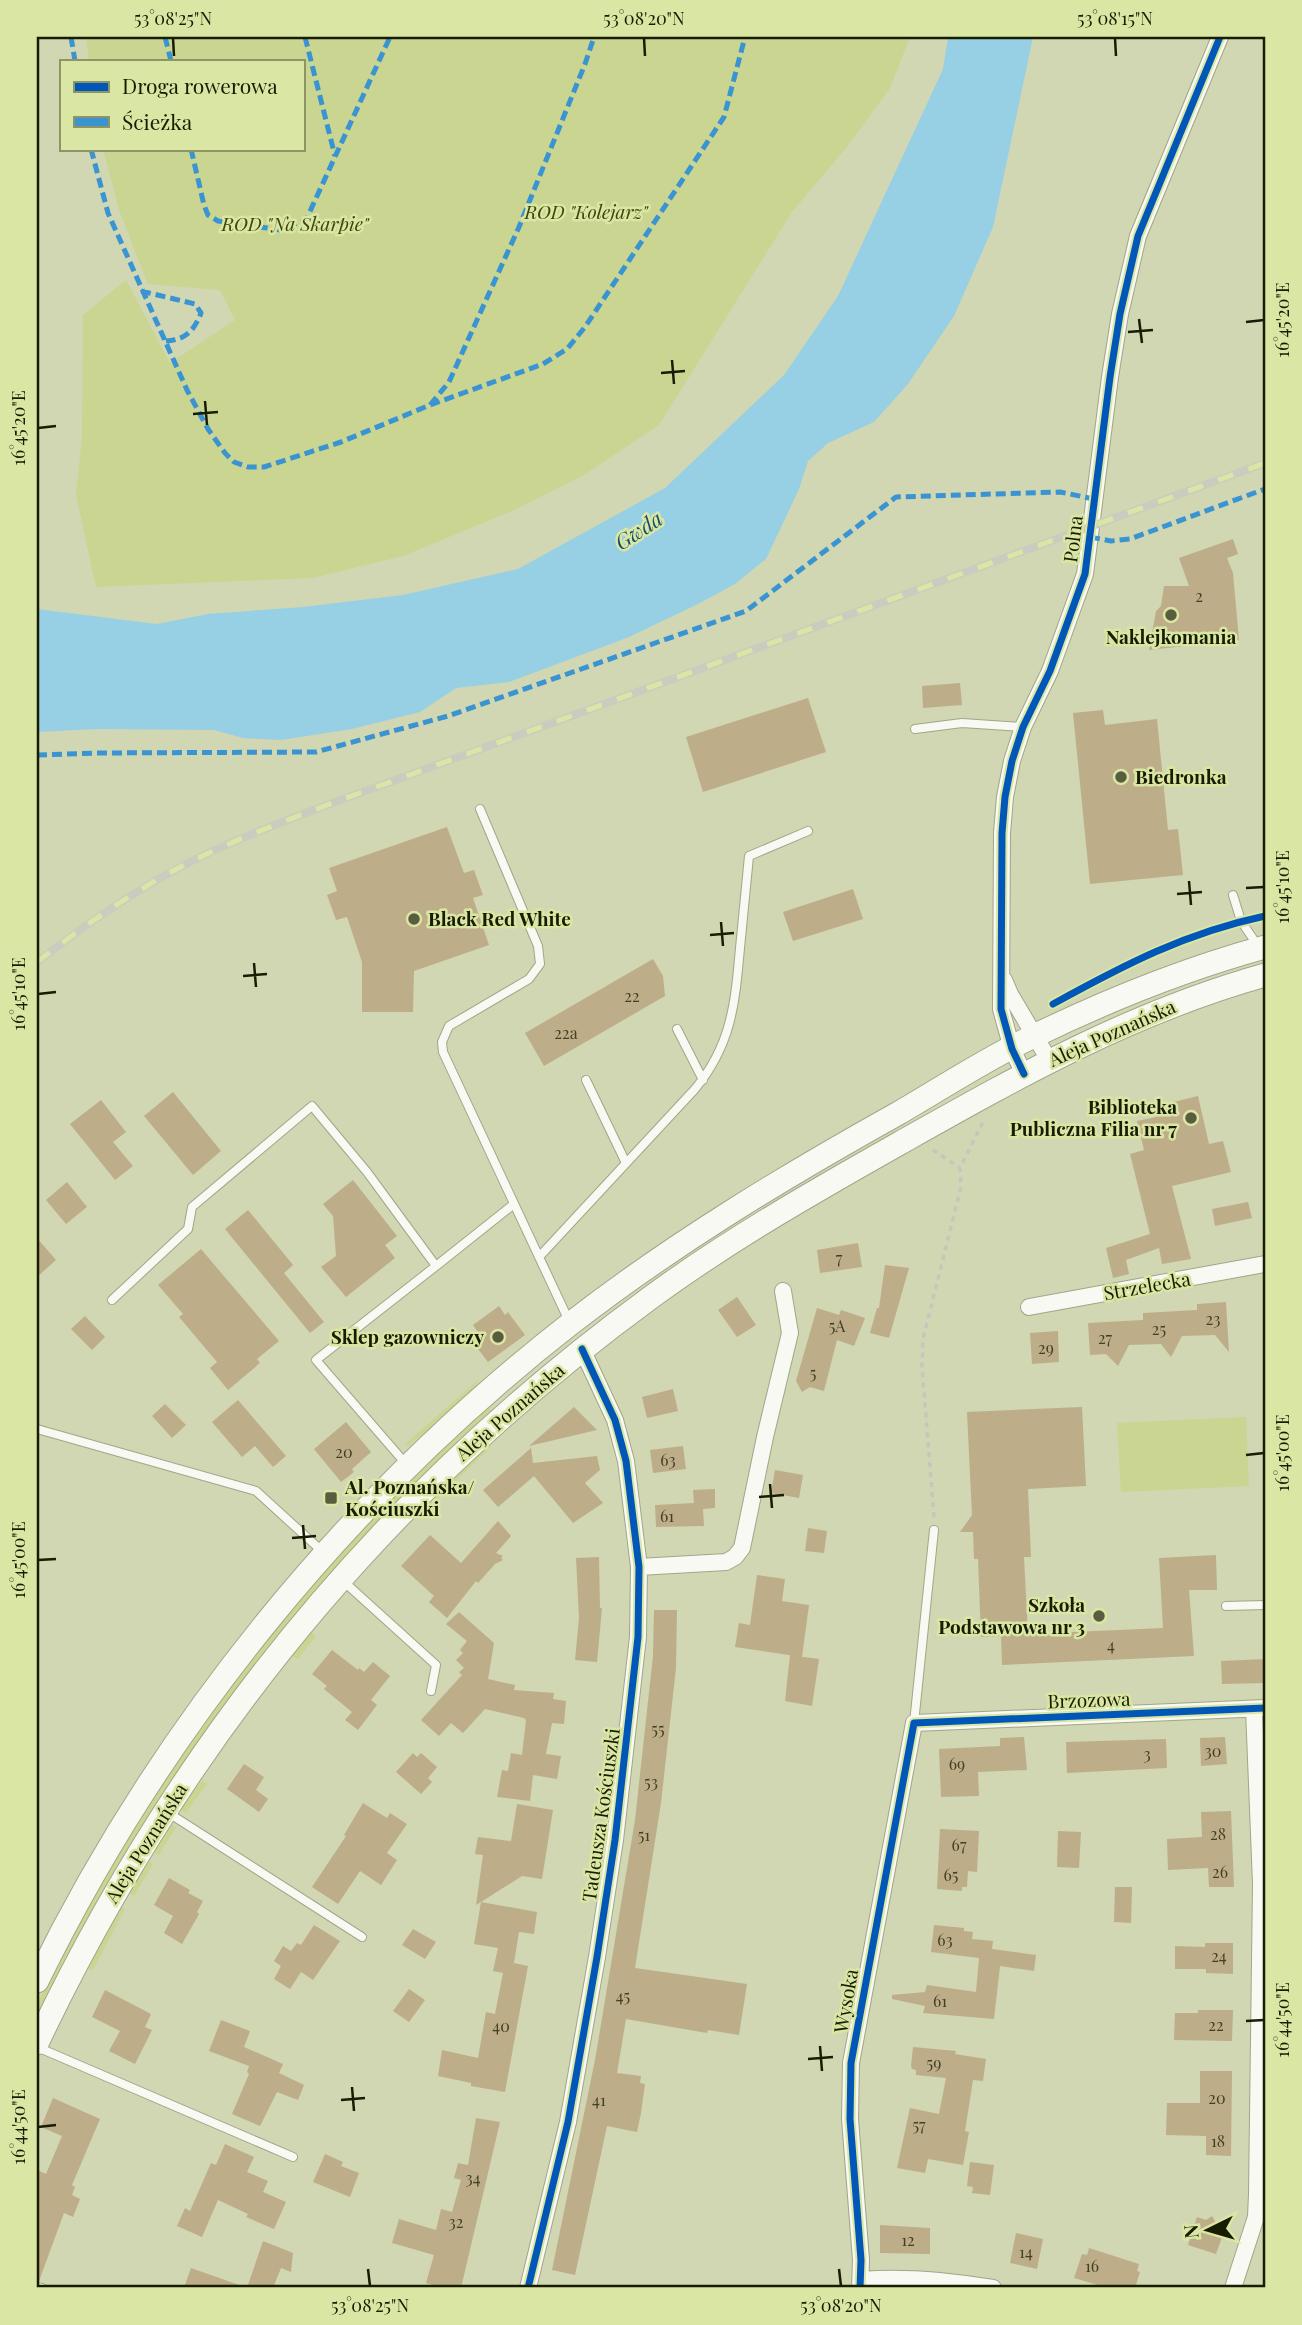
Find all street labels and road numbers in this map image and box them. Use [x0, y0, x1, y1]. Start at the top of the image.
street label: Polna [1056, 513, 1088, 564]
street label: Aleja Poznańska [1043, 992, 1180, 1072]
street label: Strzelecka [1101, 1264, 1193, 1305]
street label: Aleja Poznańska [449, 1356, 570, 1467]
street label: Brzozowa [1047, 1685, 1131, 1713]
street label: Tadeusza Kościuszki [575, 1726, 625, 1903]
street label: Aleja Poznańska [97, 1777, 193, 1908]
street label: Wysoka [826, 1966, 864, 2036]

